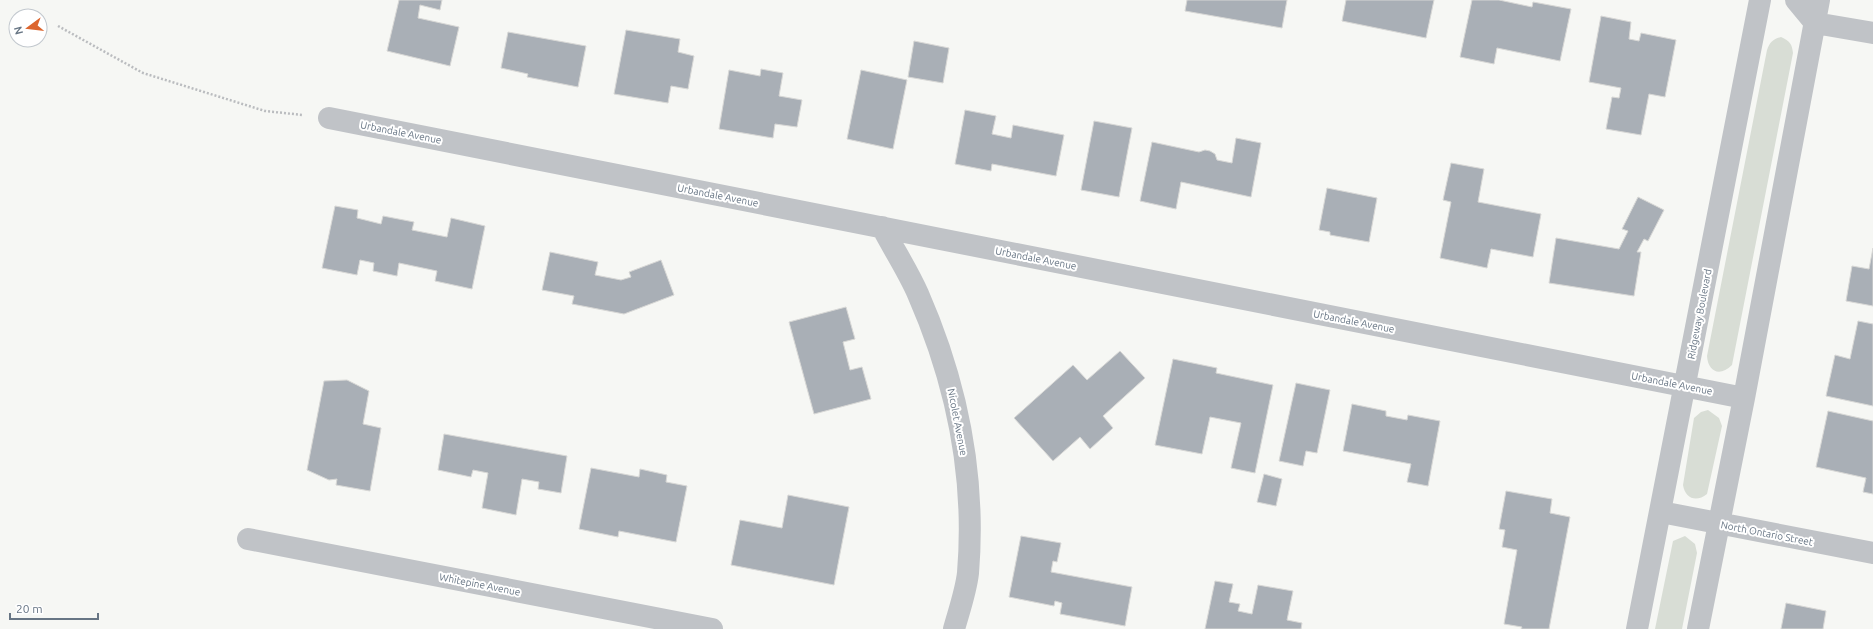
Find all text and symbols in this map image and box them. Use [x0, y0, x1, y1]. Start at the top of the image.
north arrow [8, 8, 48, 48]
text: N [11, 25, 25, 36]
street label: Urbandale Avenue [359, 119, 442, 146]
street label: Urbandale Avenue [676, 182, 759, 209]
street label: Urbandale Avenue [994, 245, 1077, 272]
street label: Ridgeway Boulevard [1685, 268, 1714, 360]
street label: Urbandale Avenue [1312, 308, 1395, 335]
street label: Urbandale Avenue [1630, 370, 1713, 397]
street label: Nicolet Avenue [946, 388, 969, 457]
street label: North Ontario Street [1720, 519, 1814, 548]
street label: Whitepine Avenue [438, 571, 521, 598]
scale bar [10, 595, 98, 621]
text: 20 m [16, 602, 43, 615]

